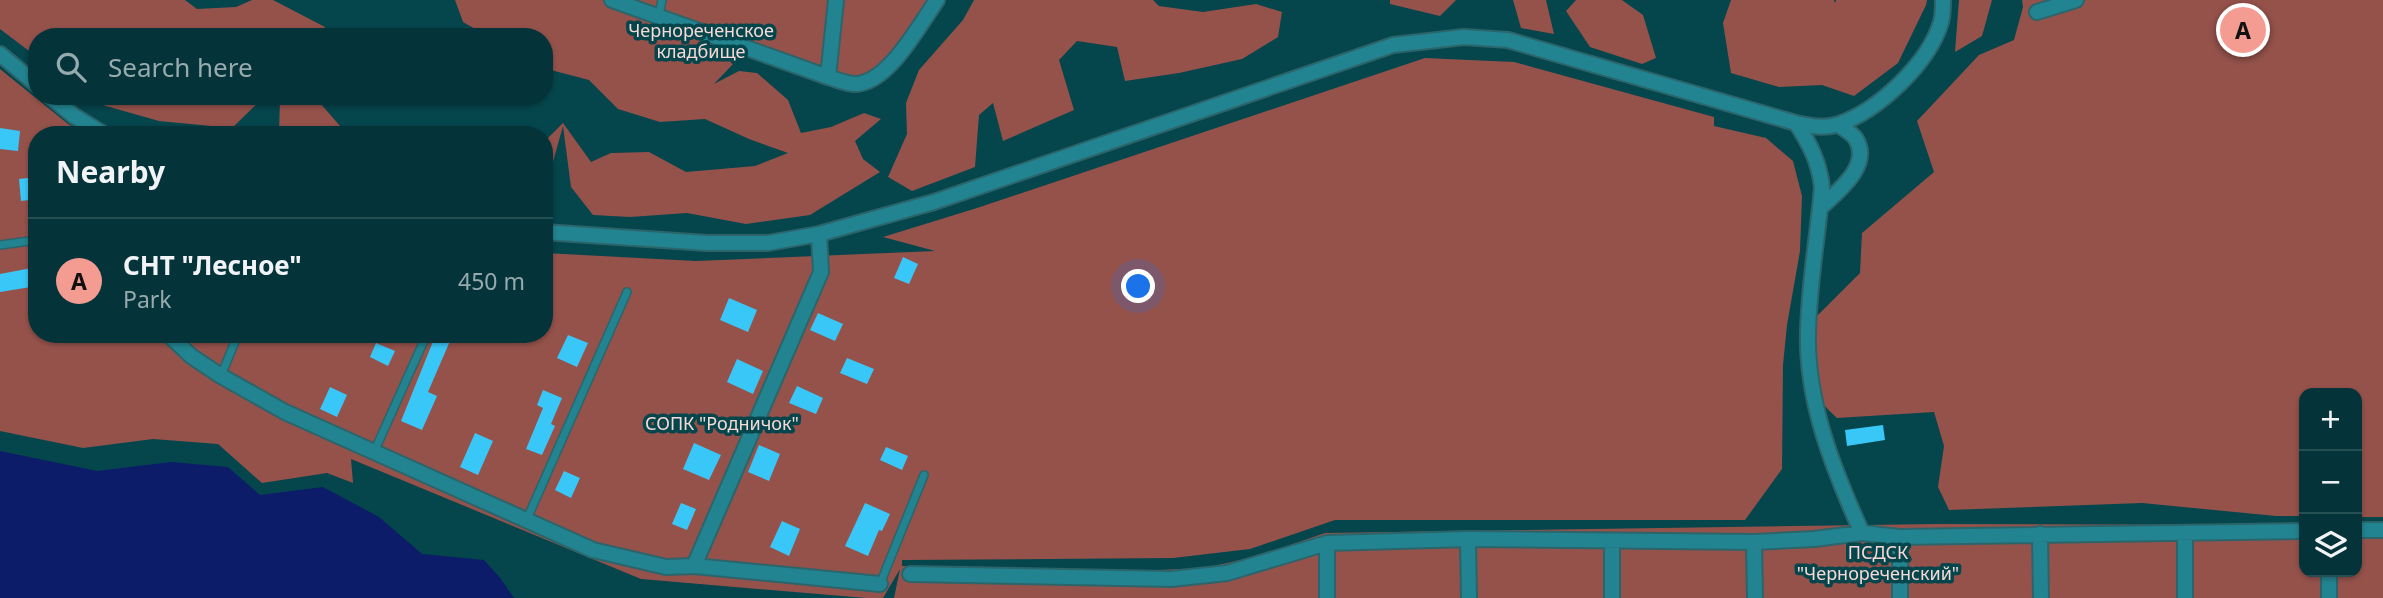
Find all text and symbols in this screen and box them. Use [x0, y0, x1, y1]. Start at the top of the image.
pin: A [2220, 4, 2266, 56]
park label: Чернореченское кладбище [628, 18, 774, 63]
search box [28, 28, 553, 105]
icon: search [52, 48, 90, 86]
text: Search here [108, 49, 253, 85]
text: Nearby [56, 151, 165, 192]
text: СНТ "Лесное" [123, 247, 302, 283]
text: A [71, 265, 87, 297]
text: 450 m [458, 265, 525, 297]
your location [1121, 269, 1155, 303]
text: Park [123, 283, 172, 315]
map controls [2299, 388, 2362, 577]
button: + [2299, 388, 2362, 451]
park label: СОПК "Родничок" [645, 411, 799, 435]
button: − [2299, 451, 2362, 514]
button: layers [2299, 514, 2362, 577]
park label: ПСДСК "Чернореченский" [1797, 540, 1959, 585]

